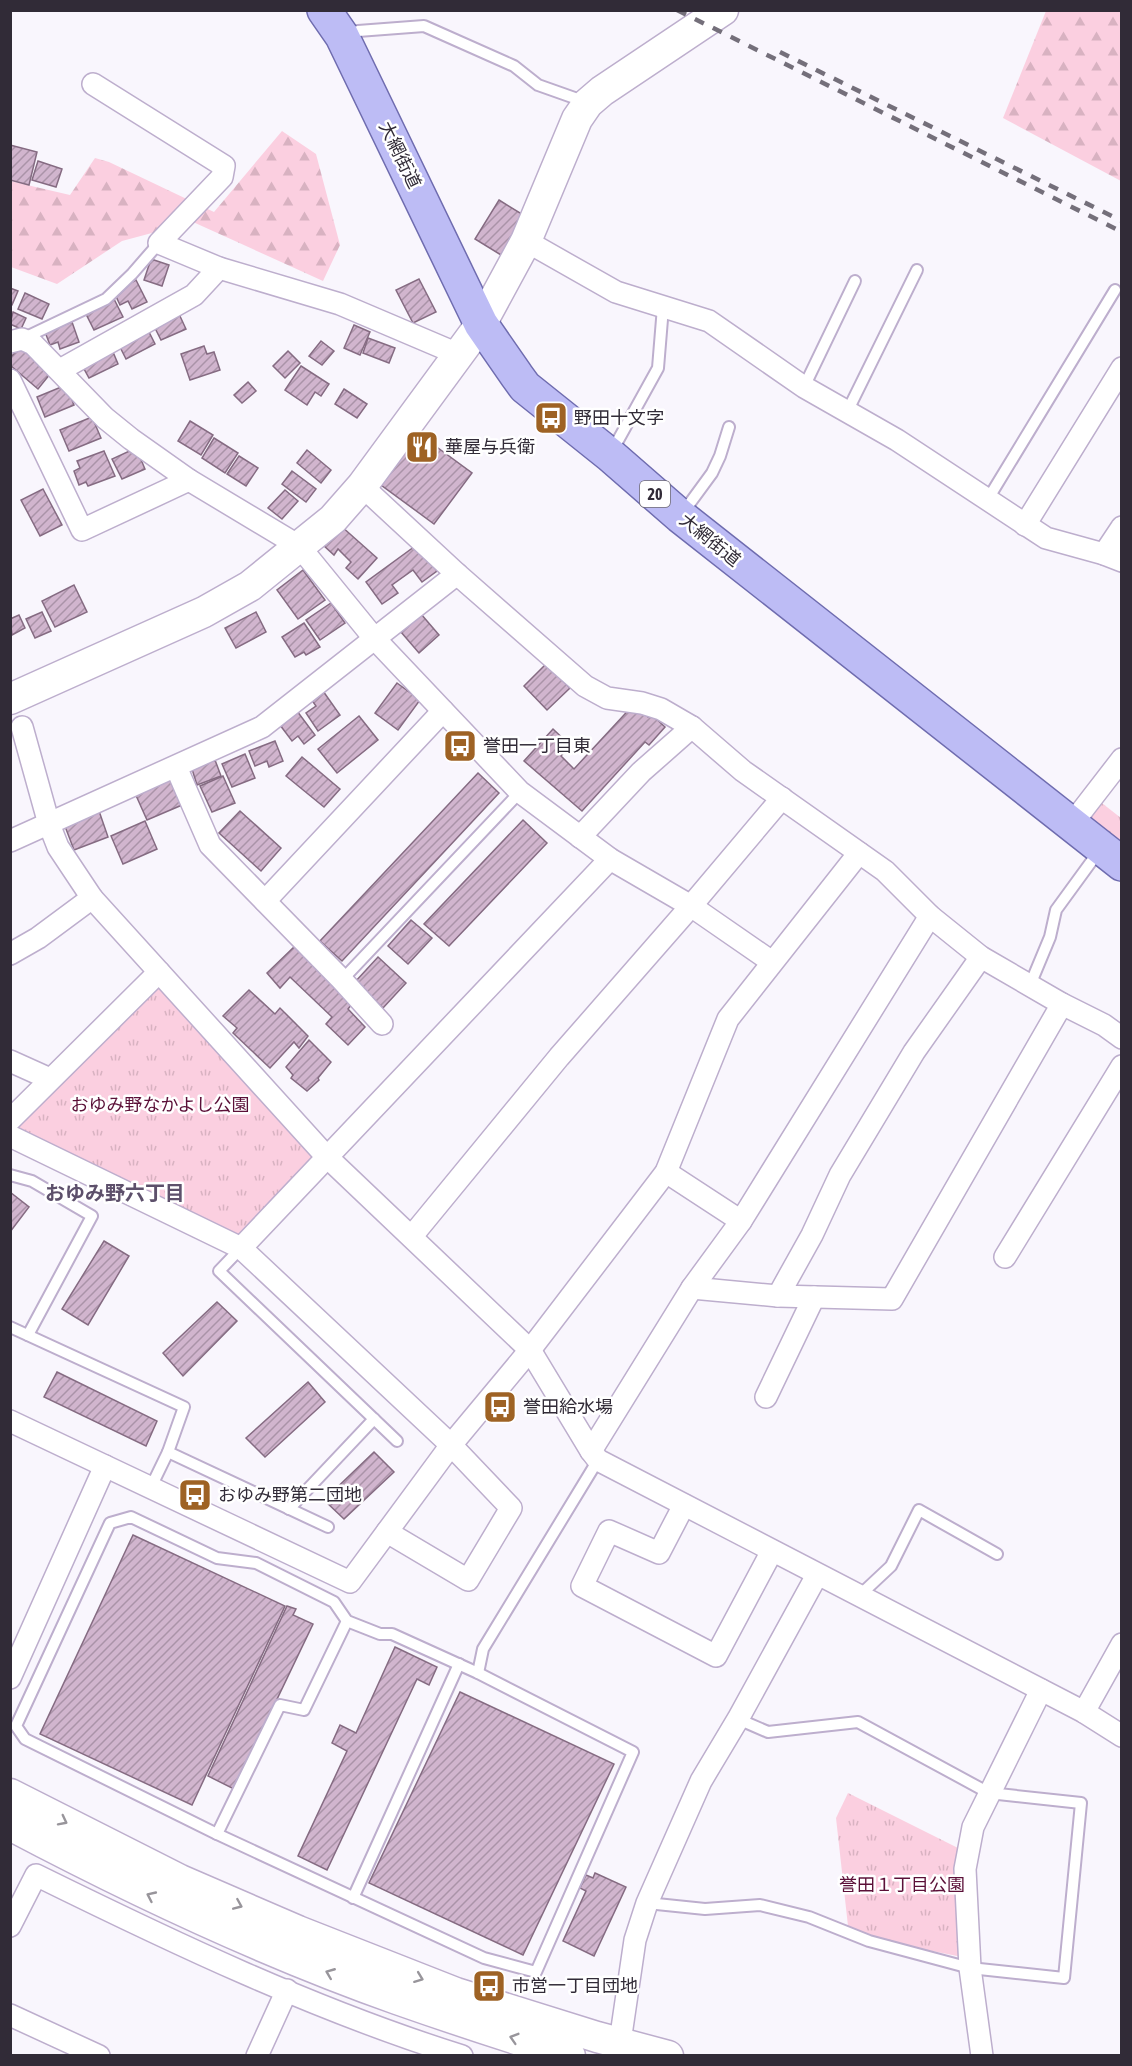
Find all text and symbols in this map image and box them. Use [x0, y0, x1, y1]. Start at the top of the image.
street label: 大網街道 [375, 118, 426, 192]
bus stop icon: 野田十文字 [533, 400, 569, 436]
place label: 野田十文字 [574, 407, 664, 428]
restaurant icon: 華屋与兵衛 [404, 429, 440, 465]
place label: 華屋与兵衛 [445, 436, 535, 457]
road number: 20 [640, 481, 670, 507]
street label: 大網街道 [676, 509, 745, 570]
bus stop icon: 誉田一丁目東 [442, 728, 478, 764]
place label: 誉田一丁目東 [483, 735, 591, 756]
park label: おゆみ野なかよし公園 [70, 1094, 250, 1115]
district label: おゆみ野六丁目 [45, 1181, 185, 1204]
bus stop icon: 誉田給水場 [482, 1389, 518, 1425]
place label: 誉田給水場 [523, 1396, 613, 1417]
bus stop icon: おゆみ野第二団地 [177, 1477, 213, 1513]
place label: おゆみ野第二団地 [218, 1484, 362, 1505]
one-way arrow [56, 1814, 67, 1825]
park label: 誉田１丁目公園 [839, 1874, 965, 1895]
one-way arrow [147, 1891, 158, 1903]
one-way arrow [232, 1898, 243, 1910]
one-way arrow [326, 1968, 337, 1980]
bus stop icon: 市営一丁目団地 [471, 1968, 507, 2004]
one-way arrow [413, 1971, 424, 1984]
place label: 市営一丁目団地 [512, 1975, 638, 1996]
one-way arrow [509, 2033, 520, 2045]

